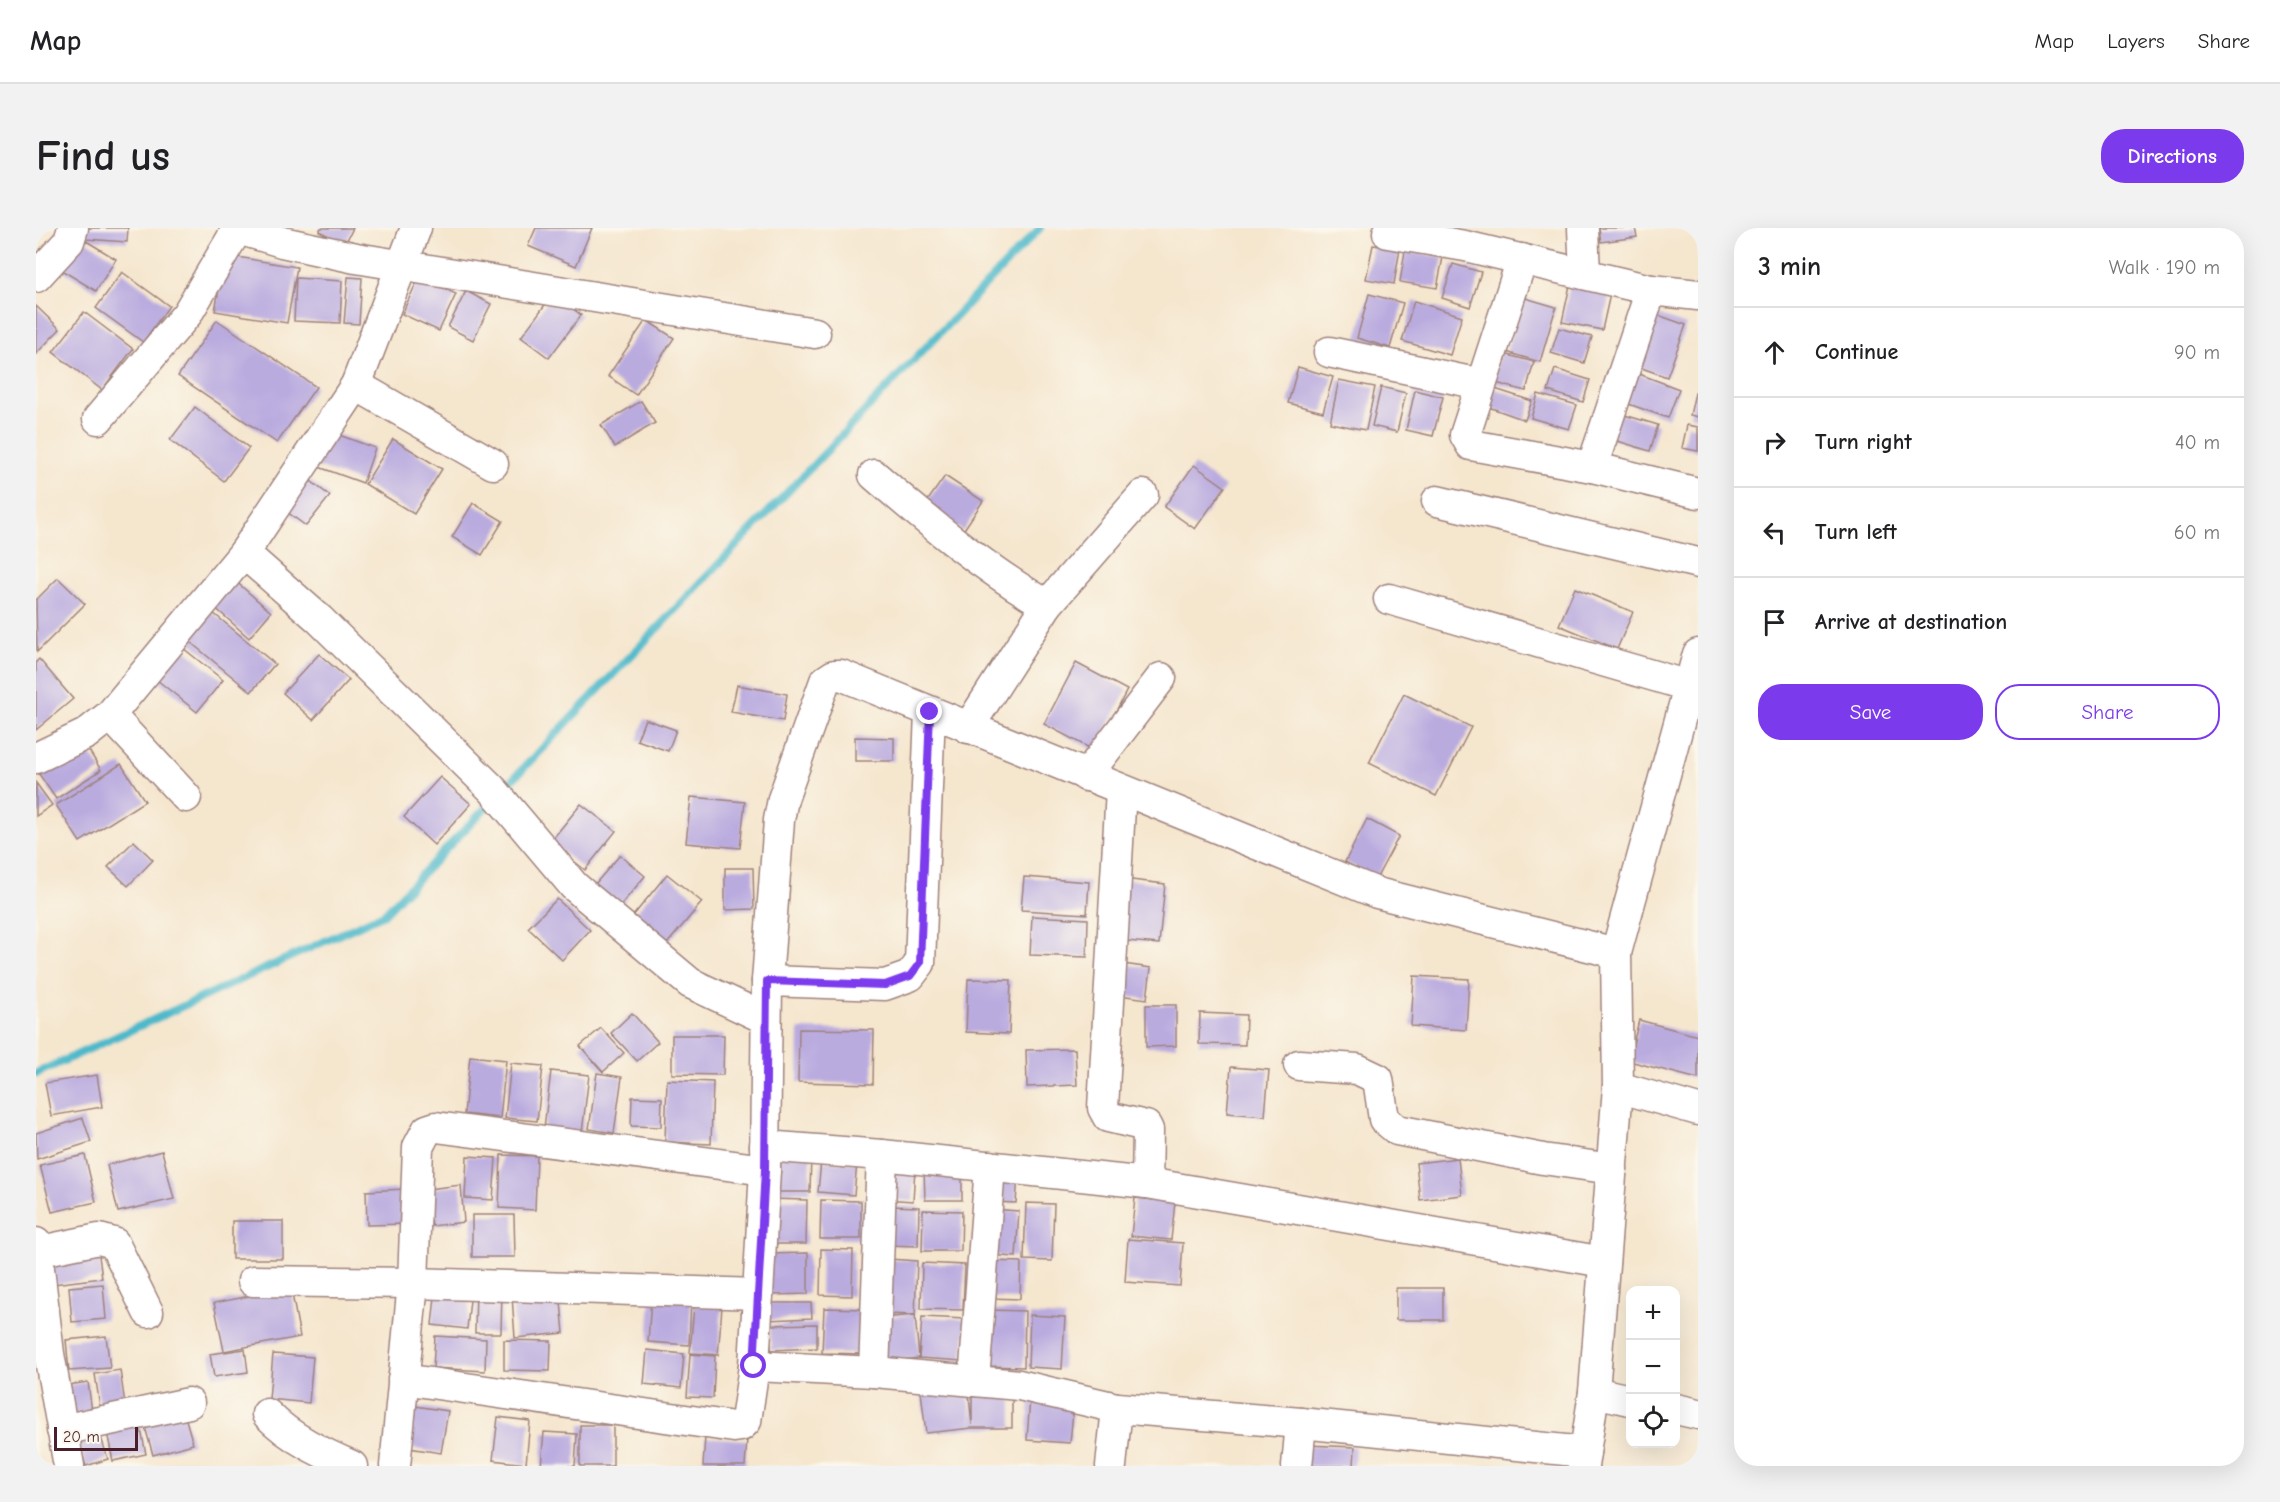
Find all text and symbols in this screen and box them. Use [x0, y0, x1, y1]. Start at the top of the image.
text: Map [30, 25, 81, 57]
text: Map [2035, 29, 2074, 53]
text: Layers [2107, 29, 2165, 53]
text: Share [2198, 29, 2250, 53]
button: Directions [2101, 129, 2244, 183]
text: Find us [36, 132, 170, 181]
text: 3 min [1758, 252, 1821, 282]
text: Walk · 190 m [2109, 256, 2220, 279]
icon: ahead [1758, 336, 1791, 369]
text: Continue [1815, 339, 1898, 365]
text: 90 m [2174, 341, 2220, 364]
icon: right [1758, 426, 1791, 459]
text: Turn right [1815, 429, 1912, 455]
text: 40 m [2175, 431, 2220, 454]
icon: left [1758, 516, 1791, 549]
text: Turn left [1815, 519, 1897, 545]
text: 60 m [2174, 521, 2220, 544]
icon: arrive [1758, 606, 1791, 639]
text: Arrive at destination [1815, 609, 2007, 635]
button: Save [1758, 684, 1983, 740]
button: Share [1995, 684, 2220, 740]
route end [916, 698, 942, 724]
map controls [1626, 1286, 1680, 1448]
button: + [1626, 1286, 1680, 1340]
button: − [1626, 1340, 1680, 1394]
route start [740, 1352, 766, 1378]
button: locate [1626, 1394, 1680, 1448]
scale bar [54, 1424, 138, 1452]
text: 20 m [63, 1428, 100, 1446]

